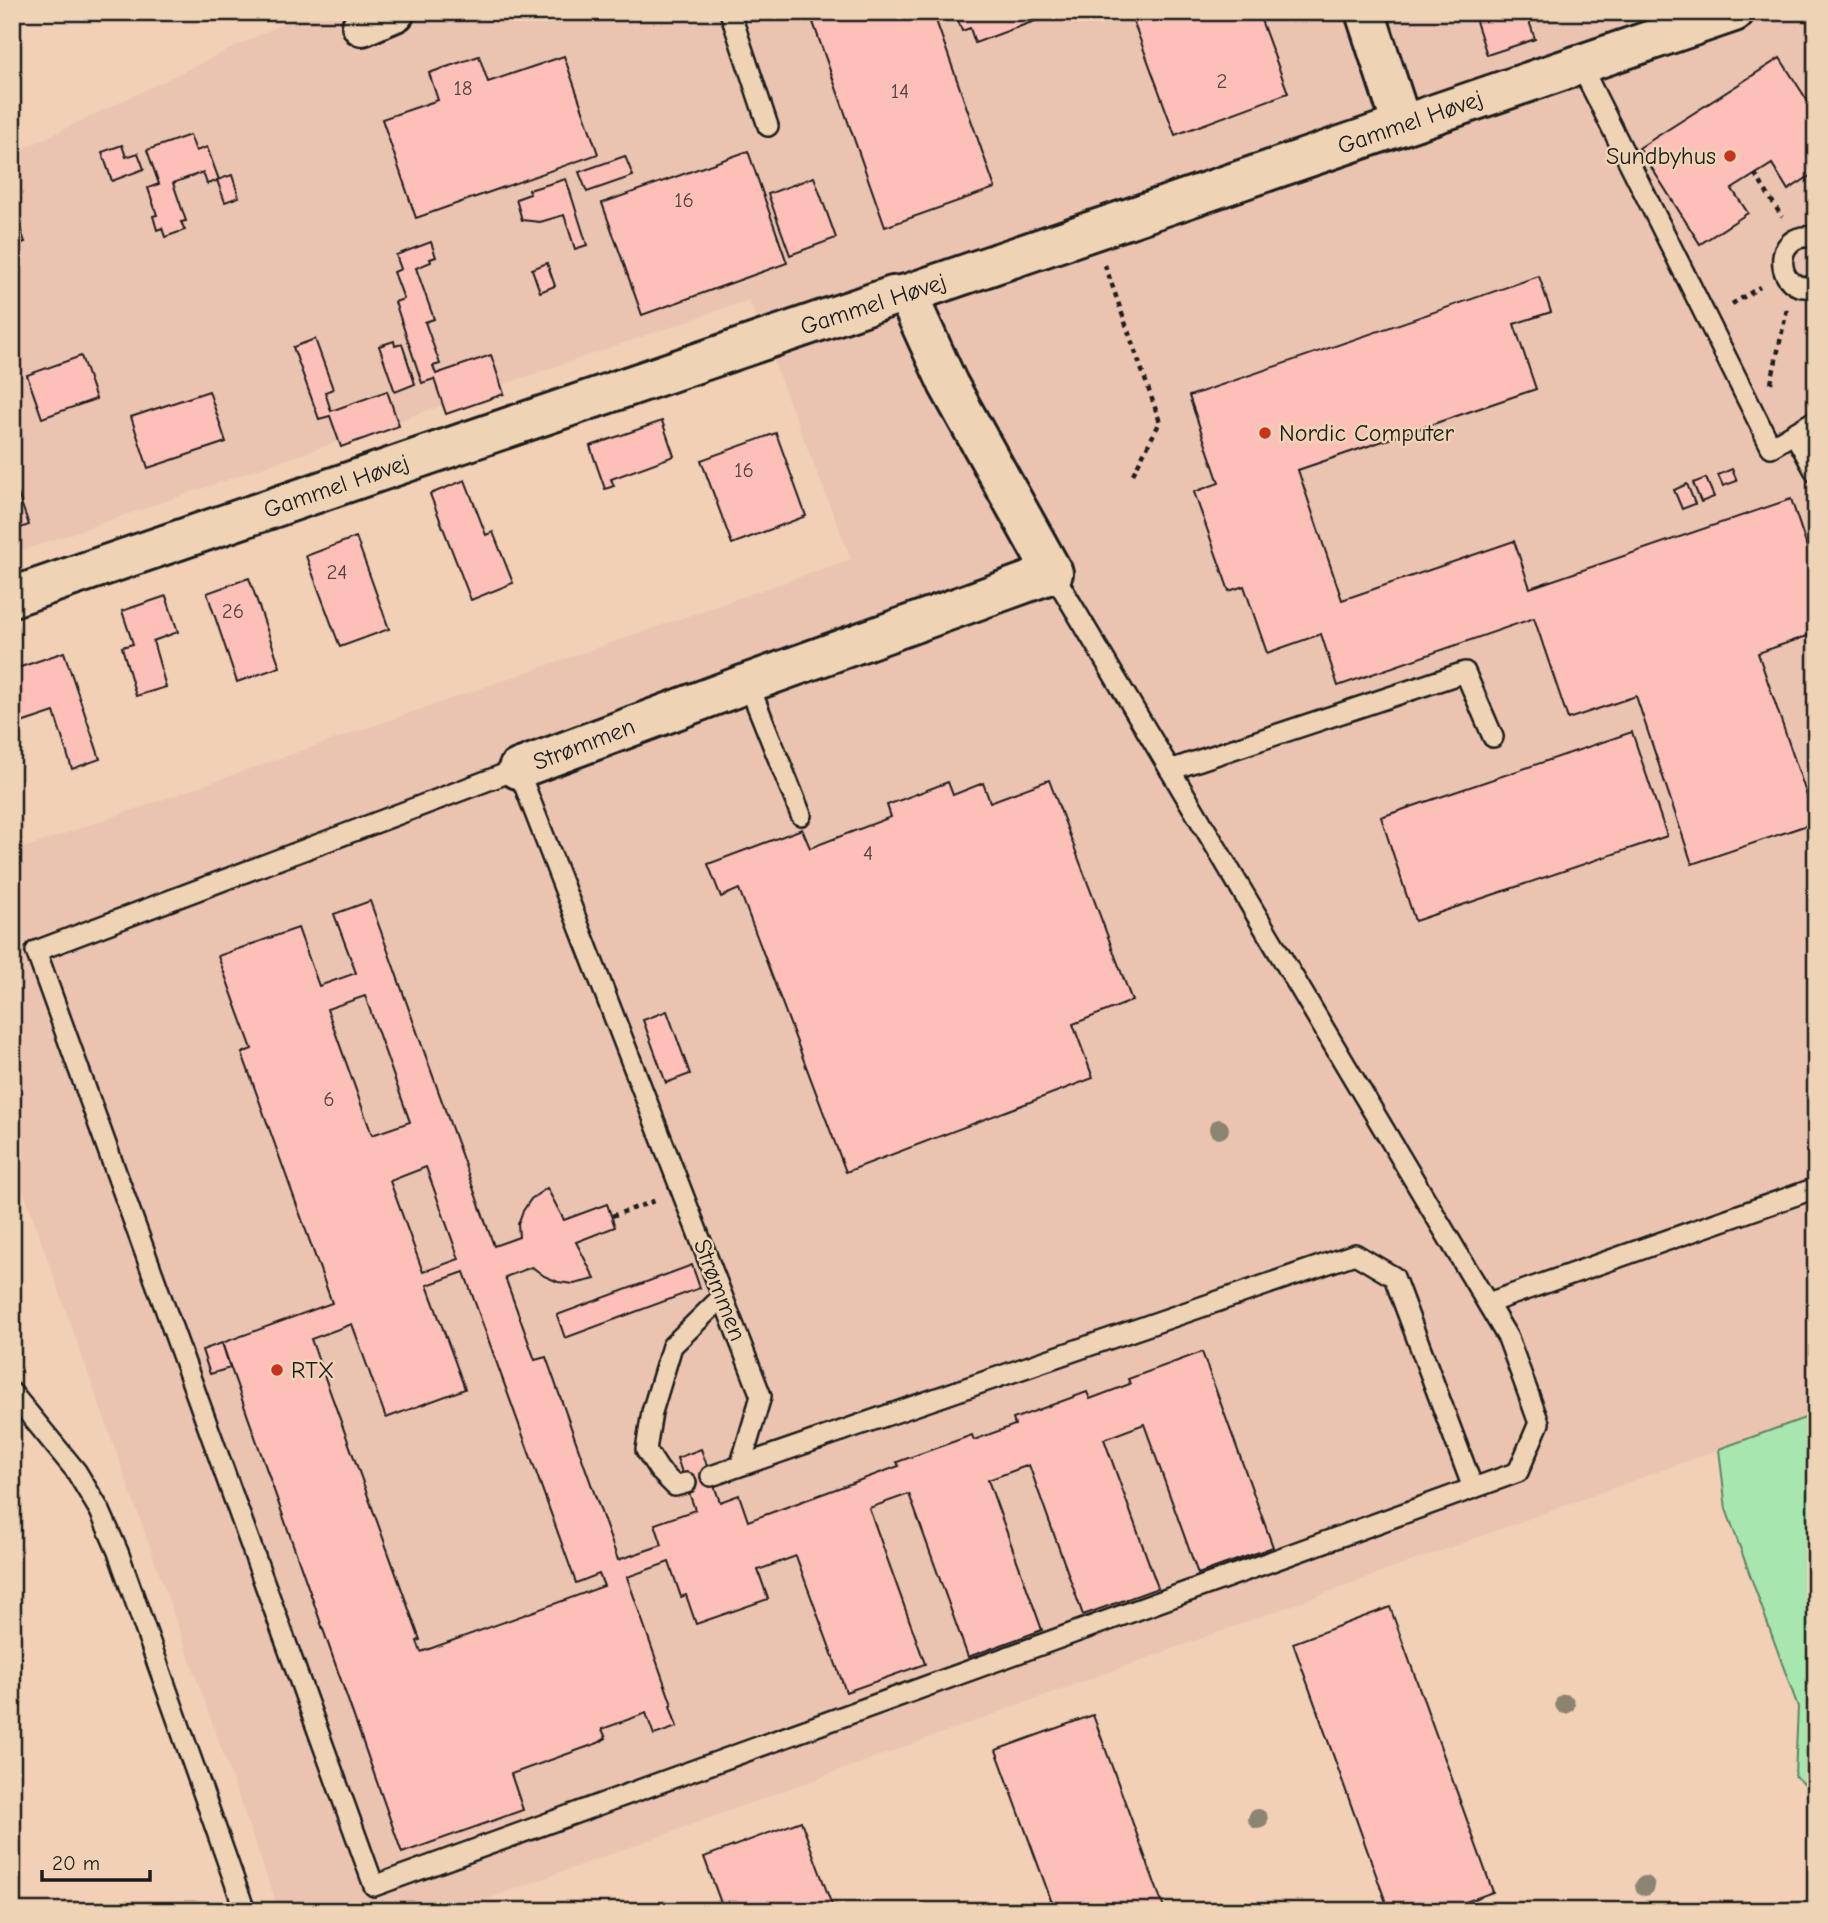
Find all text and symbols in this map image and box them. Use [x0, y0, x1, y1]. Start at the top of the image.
house number: 2 [1217, 69, 1227, 93]
house number: 18 [453, 76, 473, 100]
house number: 14 [891, 79, 909, 103]
street label: Gammel Høvej [1334, 84, 1486, 160]
place label: Sundbyhus [1606, 142, 1716, 170]
marker: Sundbyhus [1722, 148, 1738, 164]
house number: 16 [674, 188, 694, 212]
street label: Gammel Høvej [797, 267, 949, 341]
place label: Nordic Computer [1279, 419, 1455, 447]
marker: Nordic Computer [1257, 425, 1273, 441]
street label: Gammel Høvej [260, 448, 412, 524]
house number: 16 [734, 458, 754, 482]
house number: 24 [326, 560, 348, 584]
house number: 26 [222, 599, 244, 623]
street label: Strømmen [529, 712, 639, 776]
house number: 4 [863, 841, 873, 865]
house number: 6 [323, 1087, 335, 1111]
street label: Strømmen [688, 1235, 752, 1345]
place label: RTX [291, 1356, 334, 1384]
marker: RTX [269, 1362, 285, 1378]
scale bar [42, 1839, 150, 1883]
text: 20 m [52, 1851, 100, 1875]

